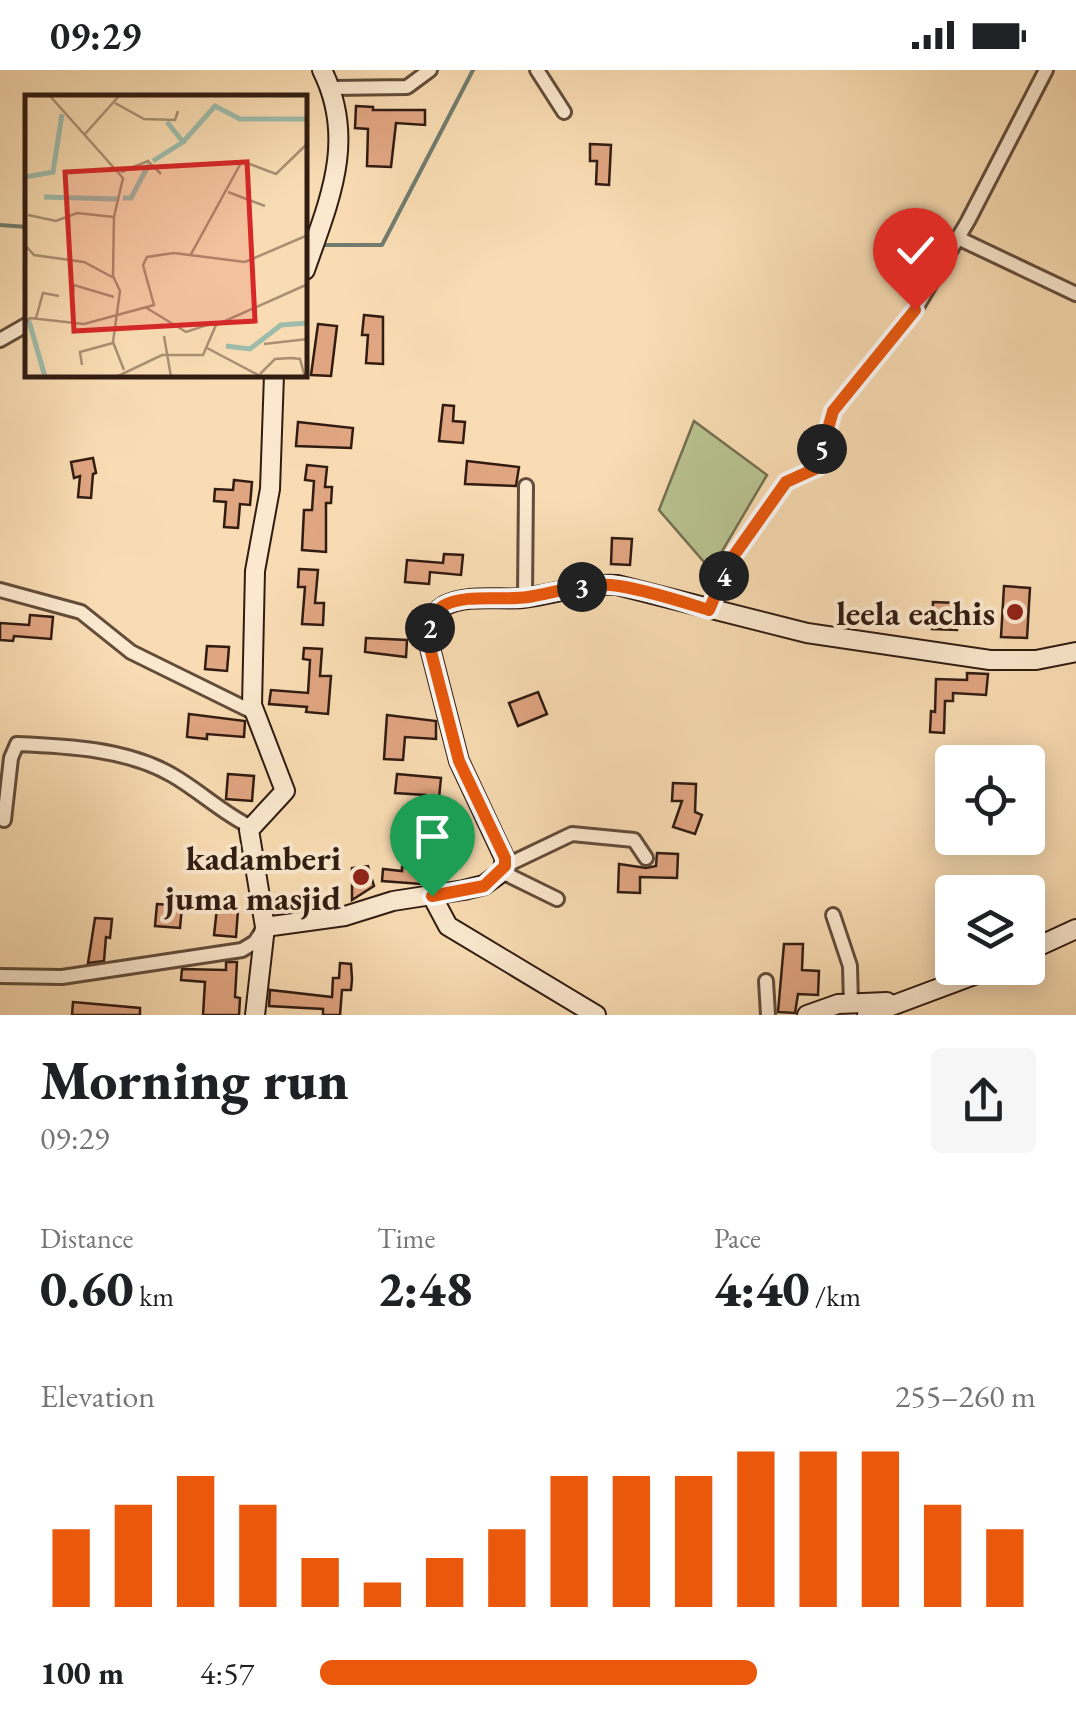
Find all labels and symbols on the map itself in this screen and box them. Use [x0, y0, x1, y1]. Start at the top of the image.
inset map [25, 95, 308, 378]
pin [873, 208, 958, 311]
pin: 5 [797, 424, 847, 474]
pin: 4 [699, 551, 749, 601]
pin: 3 [557, 562, 607, 612]
place label: leela eachis [836, 590, 995, 635]
marker: leela eachis [1004, 601, 1026, 623]
pin: 2 [405, 603, 455, 653]
pin [390, 794, 475, 897]
place label: kadamberi juma masjid [163, 835, 342, 920]
marker: kadamberi juma masjid [350, 866, 372, 888]

